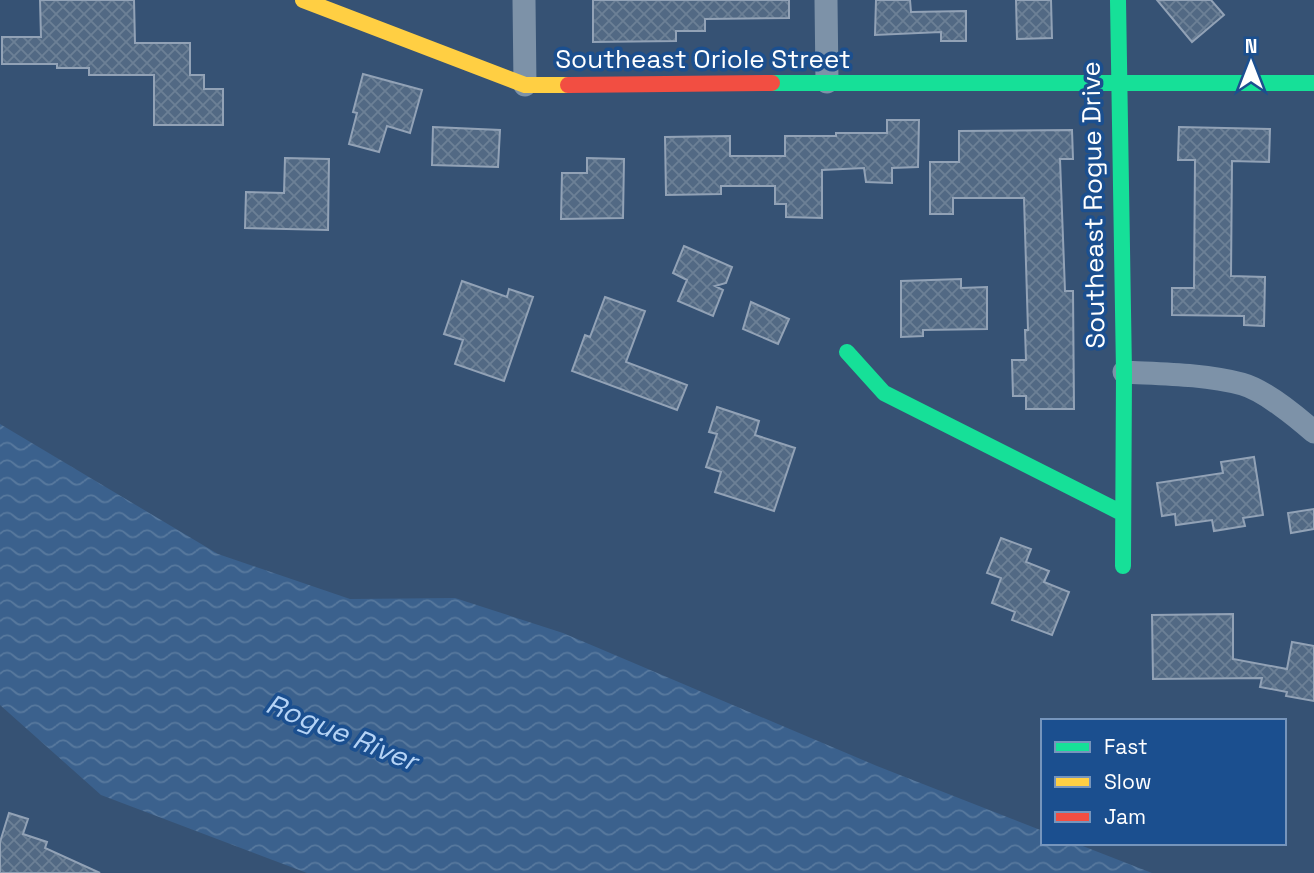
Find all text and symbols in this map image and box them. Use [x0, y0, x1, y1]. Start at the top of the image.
north arrow [1216, 28, 1286, 98]
text: N [1245, 34, 1257, 59]
street label: Southeast Oriole Street [555, 42, 851, 76]
street label: Southeast Rogue Drive [1073, 61, 1113, 349]
water label: Rogue River [261, 685, 426, 780]
legend [1041, 719, 1286, 845]
text: Fast [1104, 733, 1148, 760]
text: Slow [1104, 768, 1152, 795]
text: Jam [1104, 803, 1146, 830]

